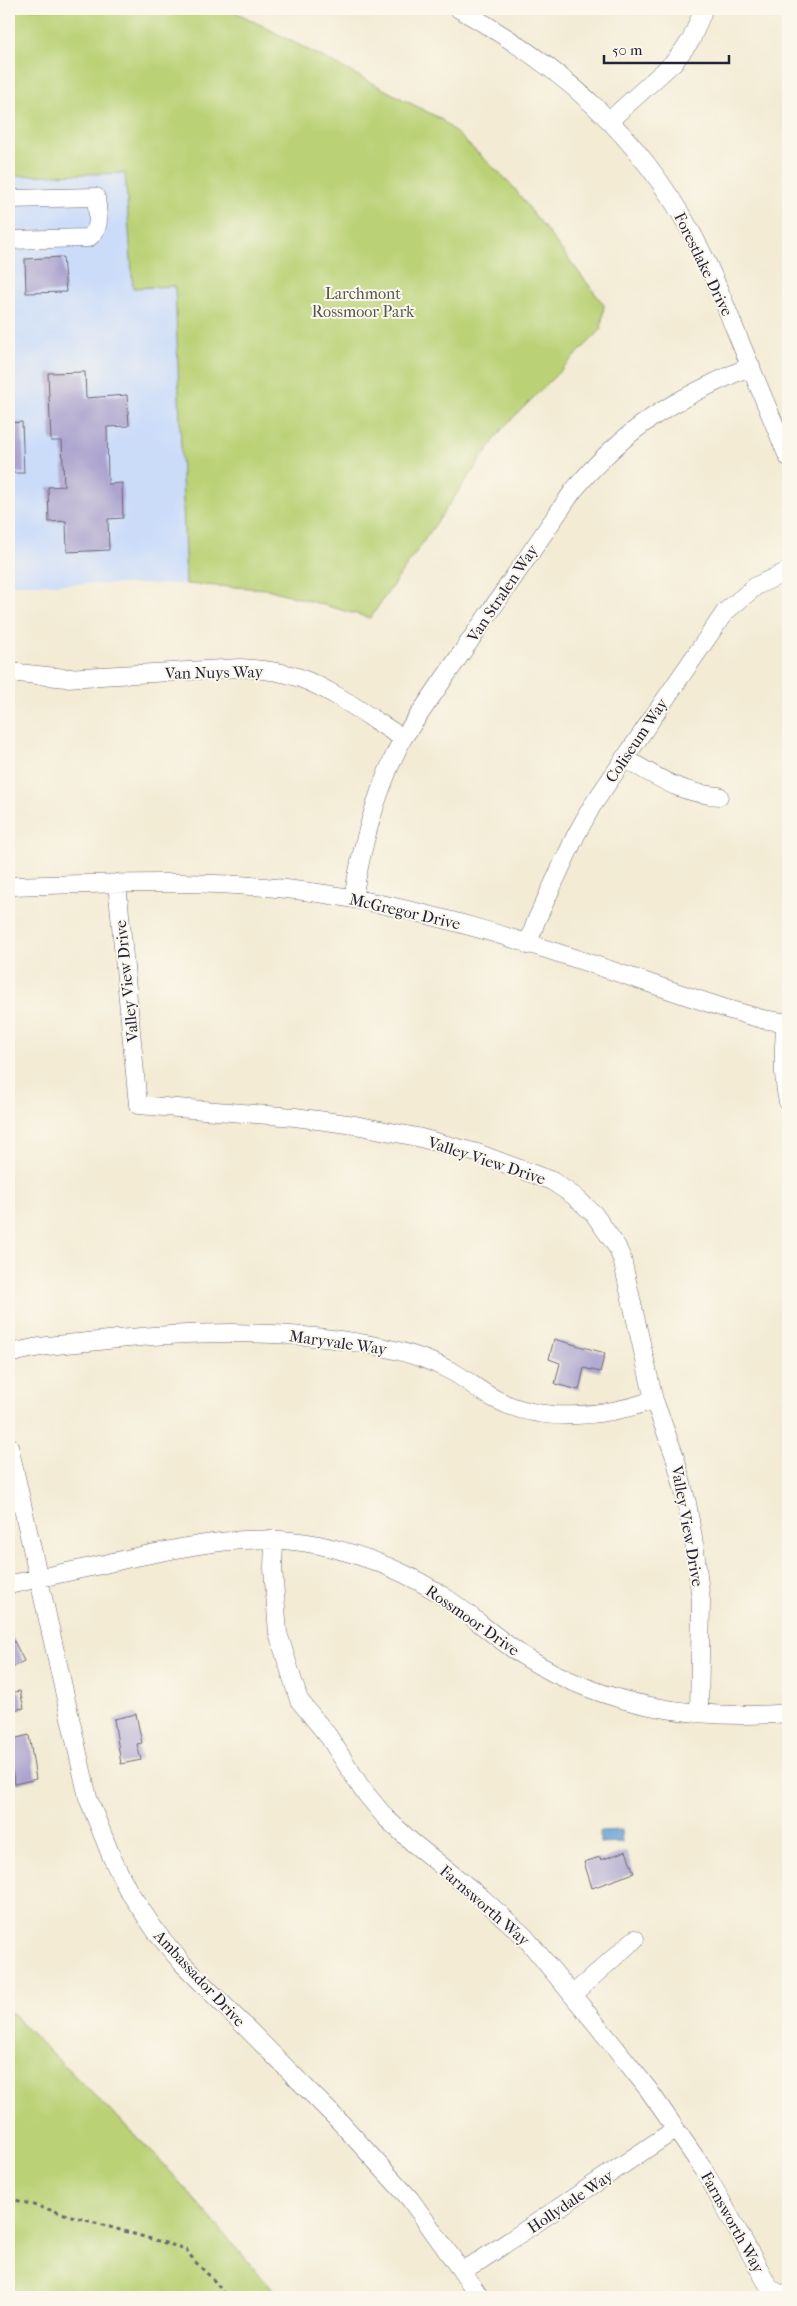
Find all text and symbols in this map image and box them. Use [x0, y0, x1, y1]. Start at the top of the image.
scale bar [604, 32, 730, 64]
text: 50 m [612, 41, 643, 59]
street label: Forestlake Drive [670, 209, 737, 319]
park label: Larchmont Rossmoor Park [312, 284, 415, 321]
street label: Van Stralen Way [462, 541, 542, 646]
street label: Van Nuys Way [164, 662, 264, 683]
street label: Coliseum Way [601, 694, 672, 786]
street label: McGregor Drive [348, 889, 462, 934]
street label: Valley View Drive [111, 919, 142, 1044]
street label: Valley View Drive [425, 1132, 548, 1188]
street label: Maryvale Way [288, 1326, 389, 1359]
street label: Valley View Drive [667, 1463, 708, 1588]
street label: Rossmoor Drive [422, 1581, 523, 1660]
street label: Farnsworth Way [436, 1861, 534, 1950]
street label: Ambassador Drive [150, 1926, 249, 2030]
street label: Hollydale Way [524, 2166, 617, 2237]
street label: Farnsworth Way [697, 2168, 768, 2277]

